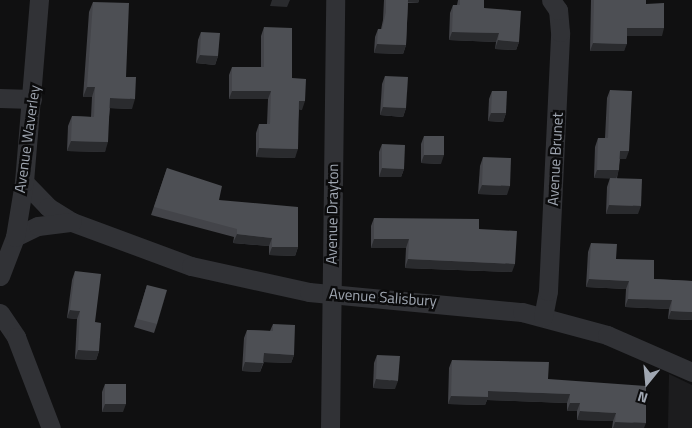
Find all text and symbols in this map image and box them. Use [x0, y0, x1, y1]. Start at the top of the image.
street label: Avenue Waverley [11, 84, 43, 194]
street label: Avenue Brunet [544, 112, 566, 206]
street label: Avenue Drayton [322, 163, 342, 265]
street label: Avenue Salisbury [329, 284, 437, 310]
north arrow [622, 358, 672, 408]
text: N [635, 386, 650, 409]

